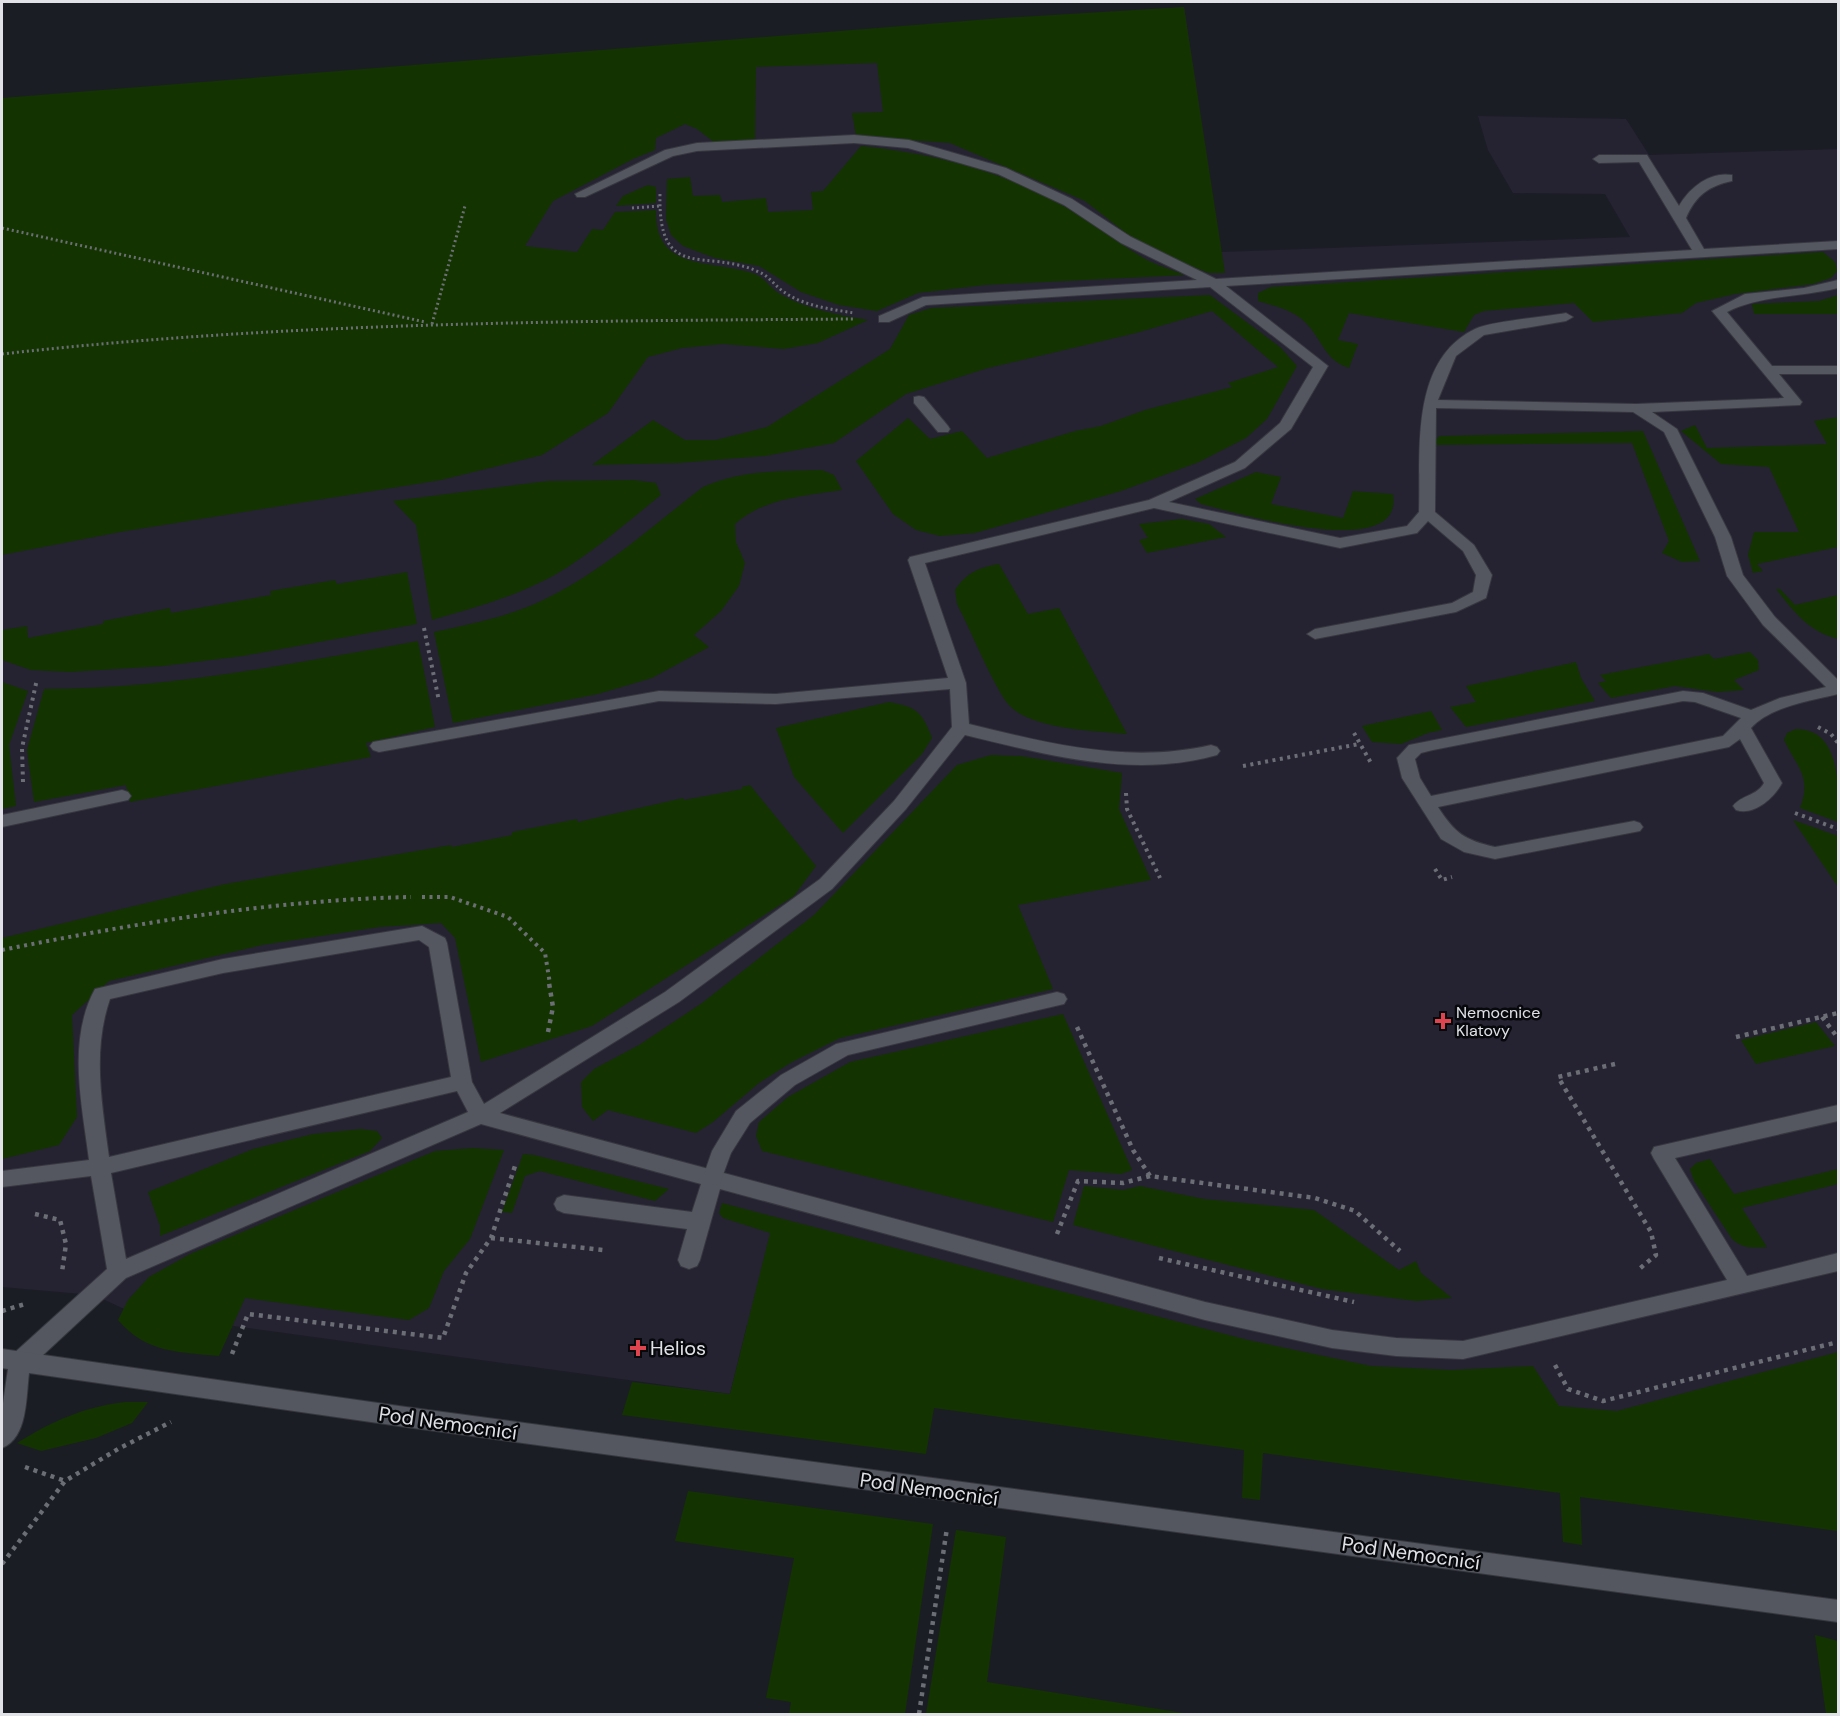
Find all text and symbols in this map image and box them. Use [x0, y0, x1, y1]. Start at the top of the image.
place label: Nemocnice Klatovy [1456, 1002, 1540, 1041]
marker: Nemocnice Klatovy [1434, 1012, 1452, 1030]
place label: Helios [650, 1335, 706, 1361]
marker: Helios [631, 1341, 645, 1355]
street label: Pod Nemocnicí [377, 1400, 519, 1446]
street label: Pod Nemocnicí [858, 1466, 1000, 1512]
street label: Pod Nemocnicí [1340, 1530, 1482, 1576]

